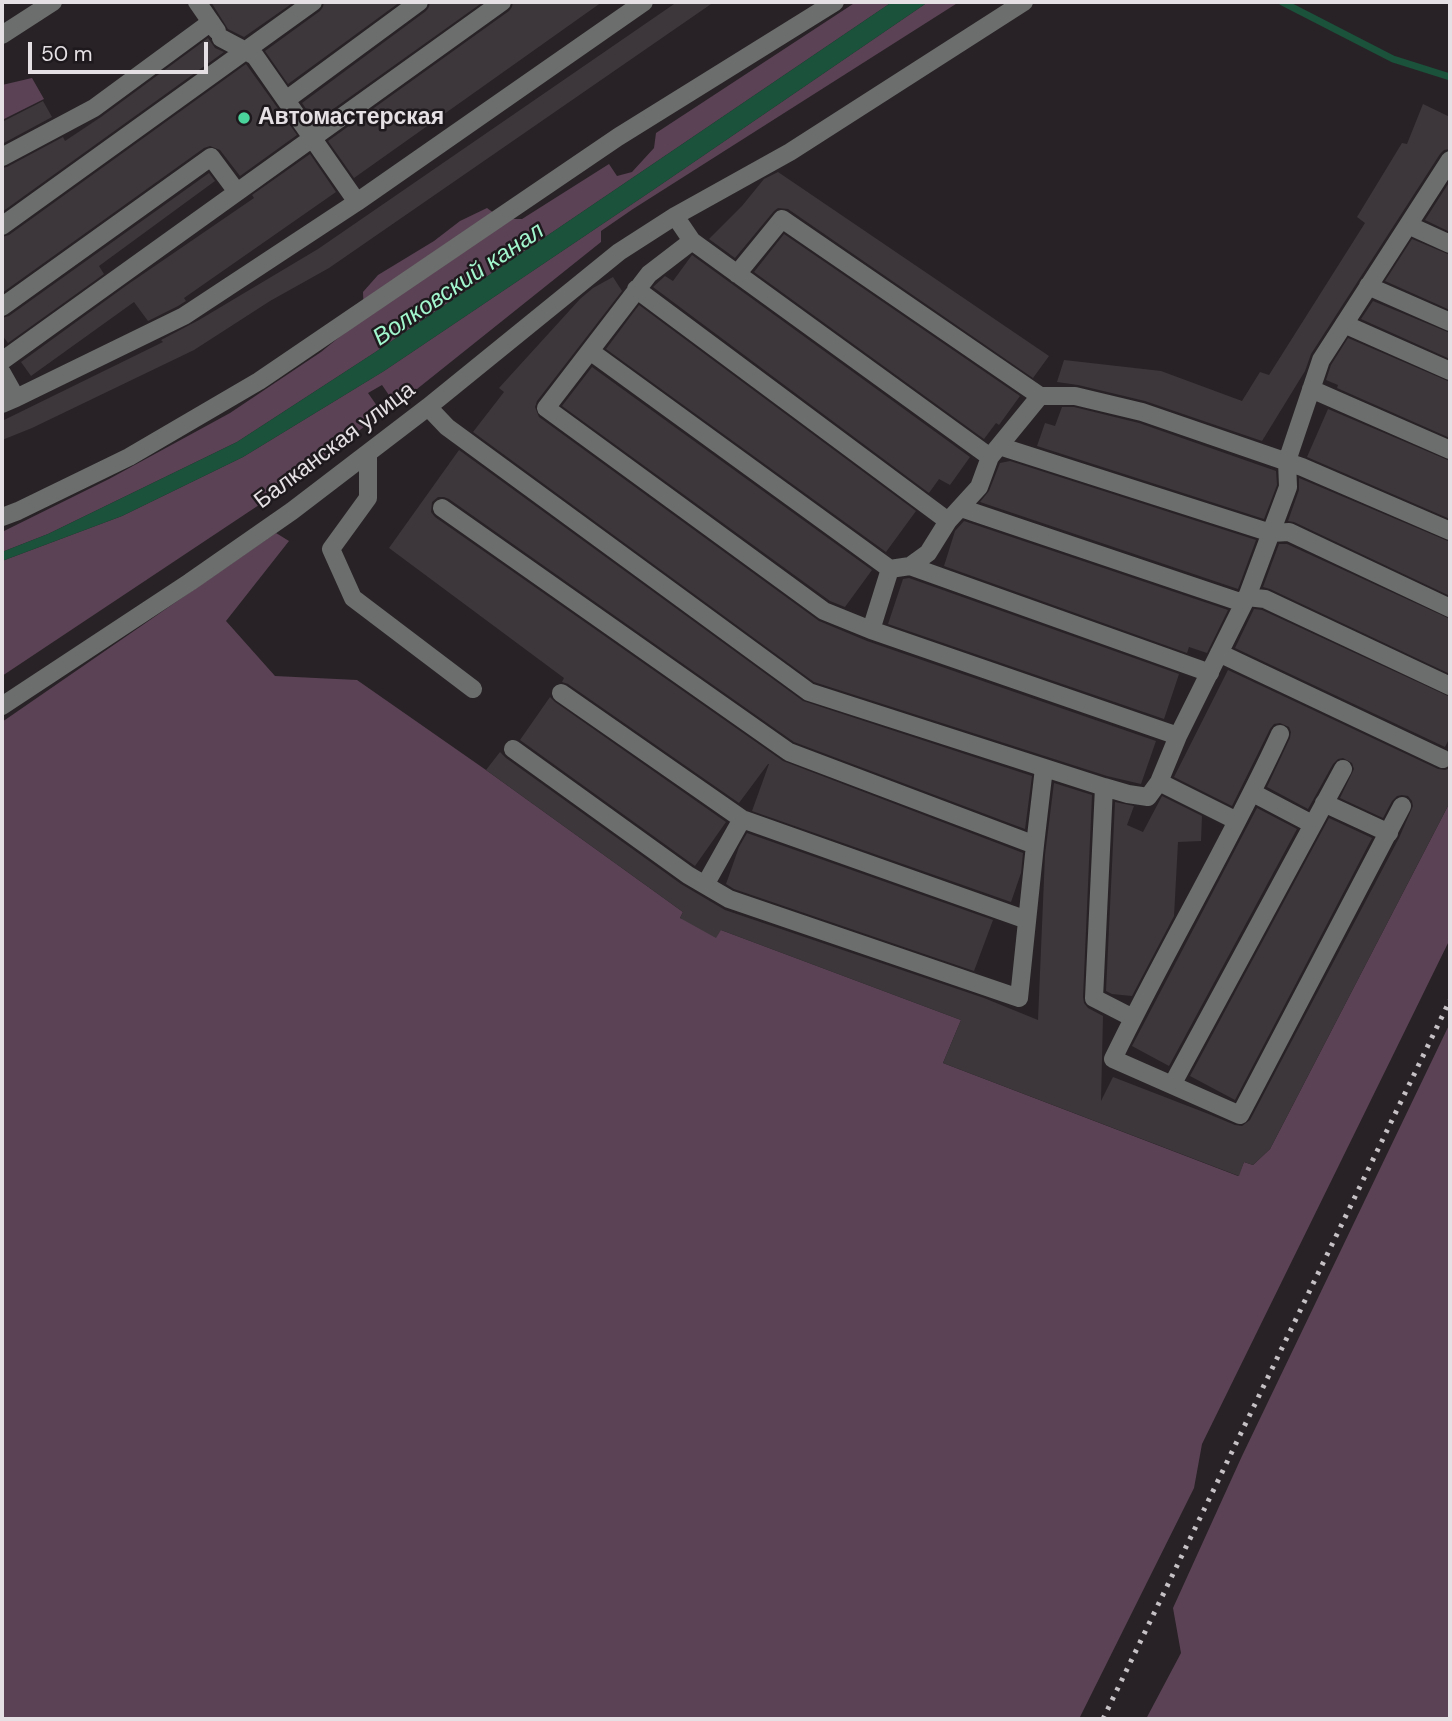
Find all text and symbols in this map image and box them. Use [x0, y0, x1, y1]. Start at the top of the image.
scale bar [32, 28, 212, 72]
text: 50 m [41, 40, 92, 68]
place label: Автомастерская [258, 104, 444, 132]
marker: Автомастерская [236, 110, 252, 126]
water label: Волковский канал [368, 217, 550, 353]
street label: Балканская улица [249, 377, 421, 515]

